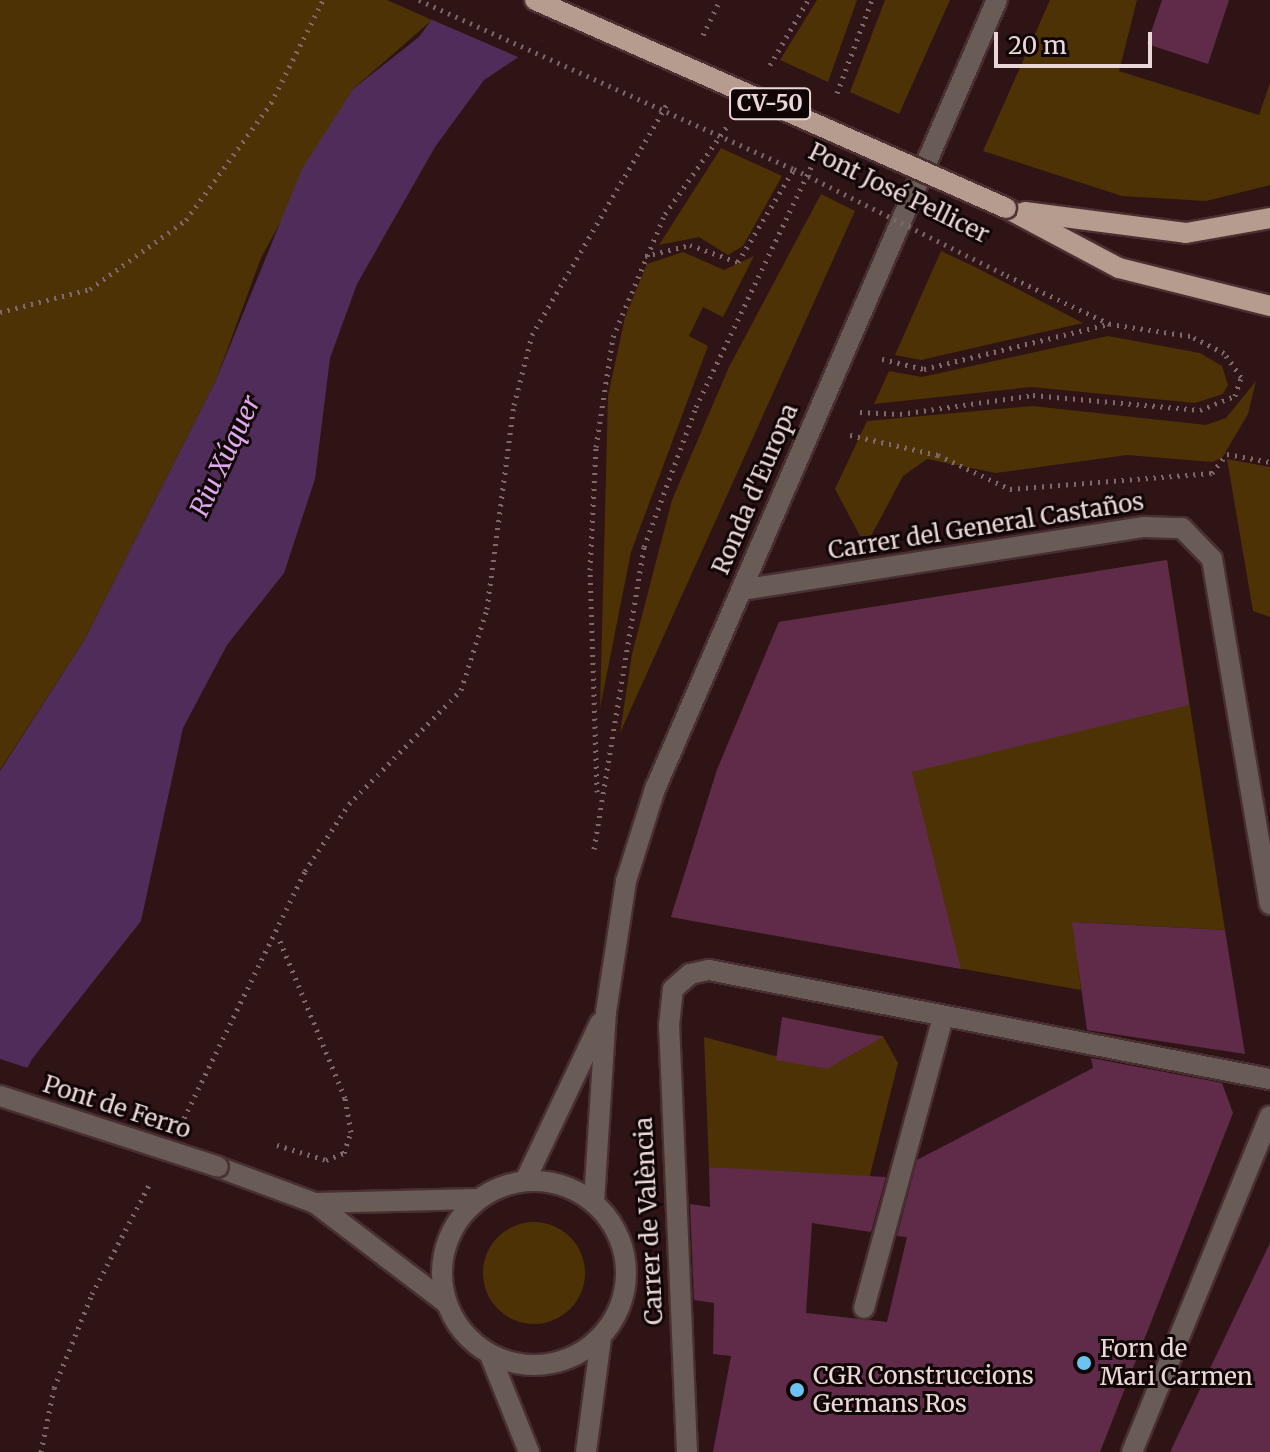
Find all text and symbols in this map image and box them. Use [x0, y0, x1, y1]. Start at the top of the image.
scale bar [998, 16, 1156, 66]
text: 20 m [1008, 30, 1067, 61]
road number: CV-50 [728, 86, 812, 122]
street label: Pont José Pellicer [804, 137, 994, 249]
water label: Riu Xúquer [183, 391, 267, 521]
street label: Ronda d'Europa [706, 399, 804, 579]
street label: Carrer del General Castaños [826, 487, 1146, 565]
street label: Pont de Ferro [39, 1070, 195, 1144]
street label: Carrer de València [629, 1116, 669, 1326]
place label: Forn de Mari Carmen [1100, 1335, 1253, 1391]
marker: Forn de Mari Carmen [1075, 1354, 1093, 1372]
place label: CGR Construccions Germans Ros [813, 1362, 1034, 1418]
marker: CGR Construccions Germans Ros [788, 1381, 806, 1399]

